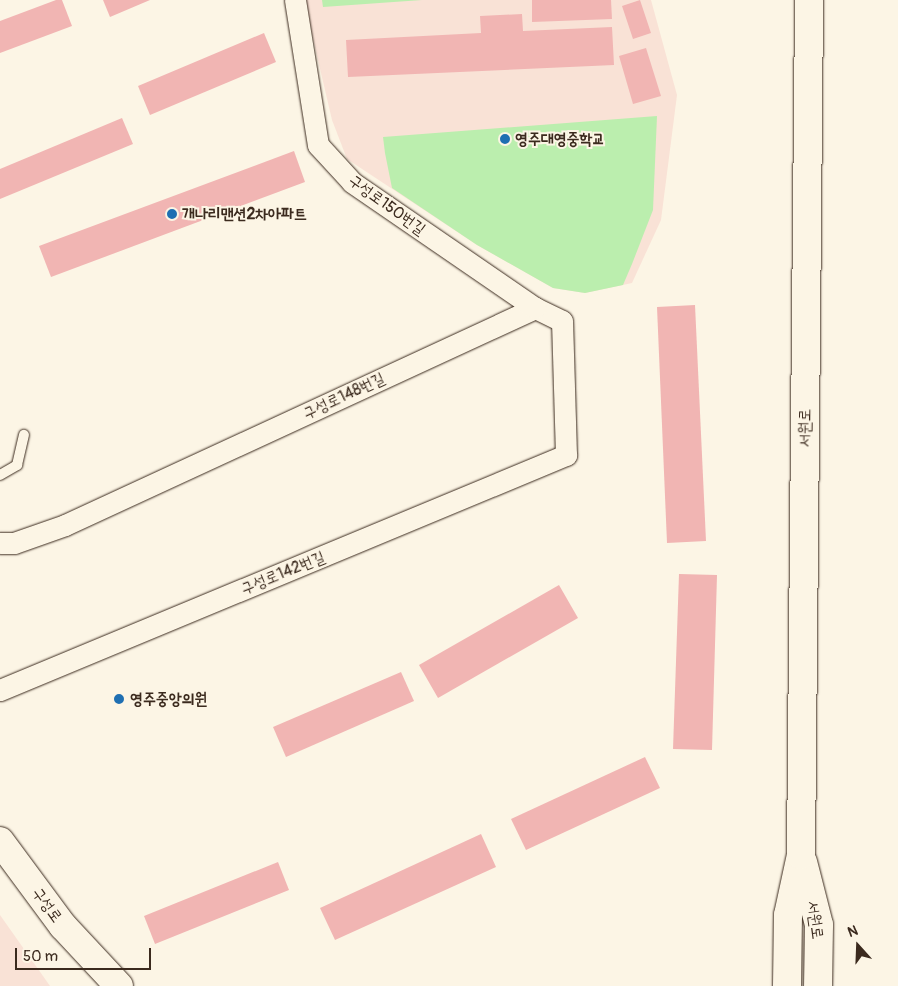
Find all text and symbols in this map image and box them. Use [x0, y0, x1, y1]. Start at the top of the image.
place label: 영주대영중학교 [515, 129, 605, 149]
marker: 영주대영중학교 [499, 133, 511, 145]
street label: 구성로150번길 [345, 171, 429, 239]
place label: 개나리맨션2차아파트 [182, 204, 307, 224]
marker: 개나리맨션2차아파트 [166, 208, 178, 220]
street label: 구성로148번길 [300, 369, 388, 423]
street label: 서원로 [795, 409, 815, 447]
street label: 구성로142번길 [238, 547, 328, 599]
place label: 영주중앙의원 [130, 689, 207, 709]
marker: 영주중앙의원 [112, 692, 126, 706]
street label: 구성로 [28, 884, 66, 926]
street label: 서원로 [803, 900, 827, 940]
north arrow [833, 921, 883, 971]
text: N [845, 922, 860, 941]
scale bar [18, 938, 154, 970]
text: 50 m [23, 947, 58, 966]

